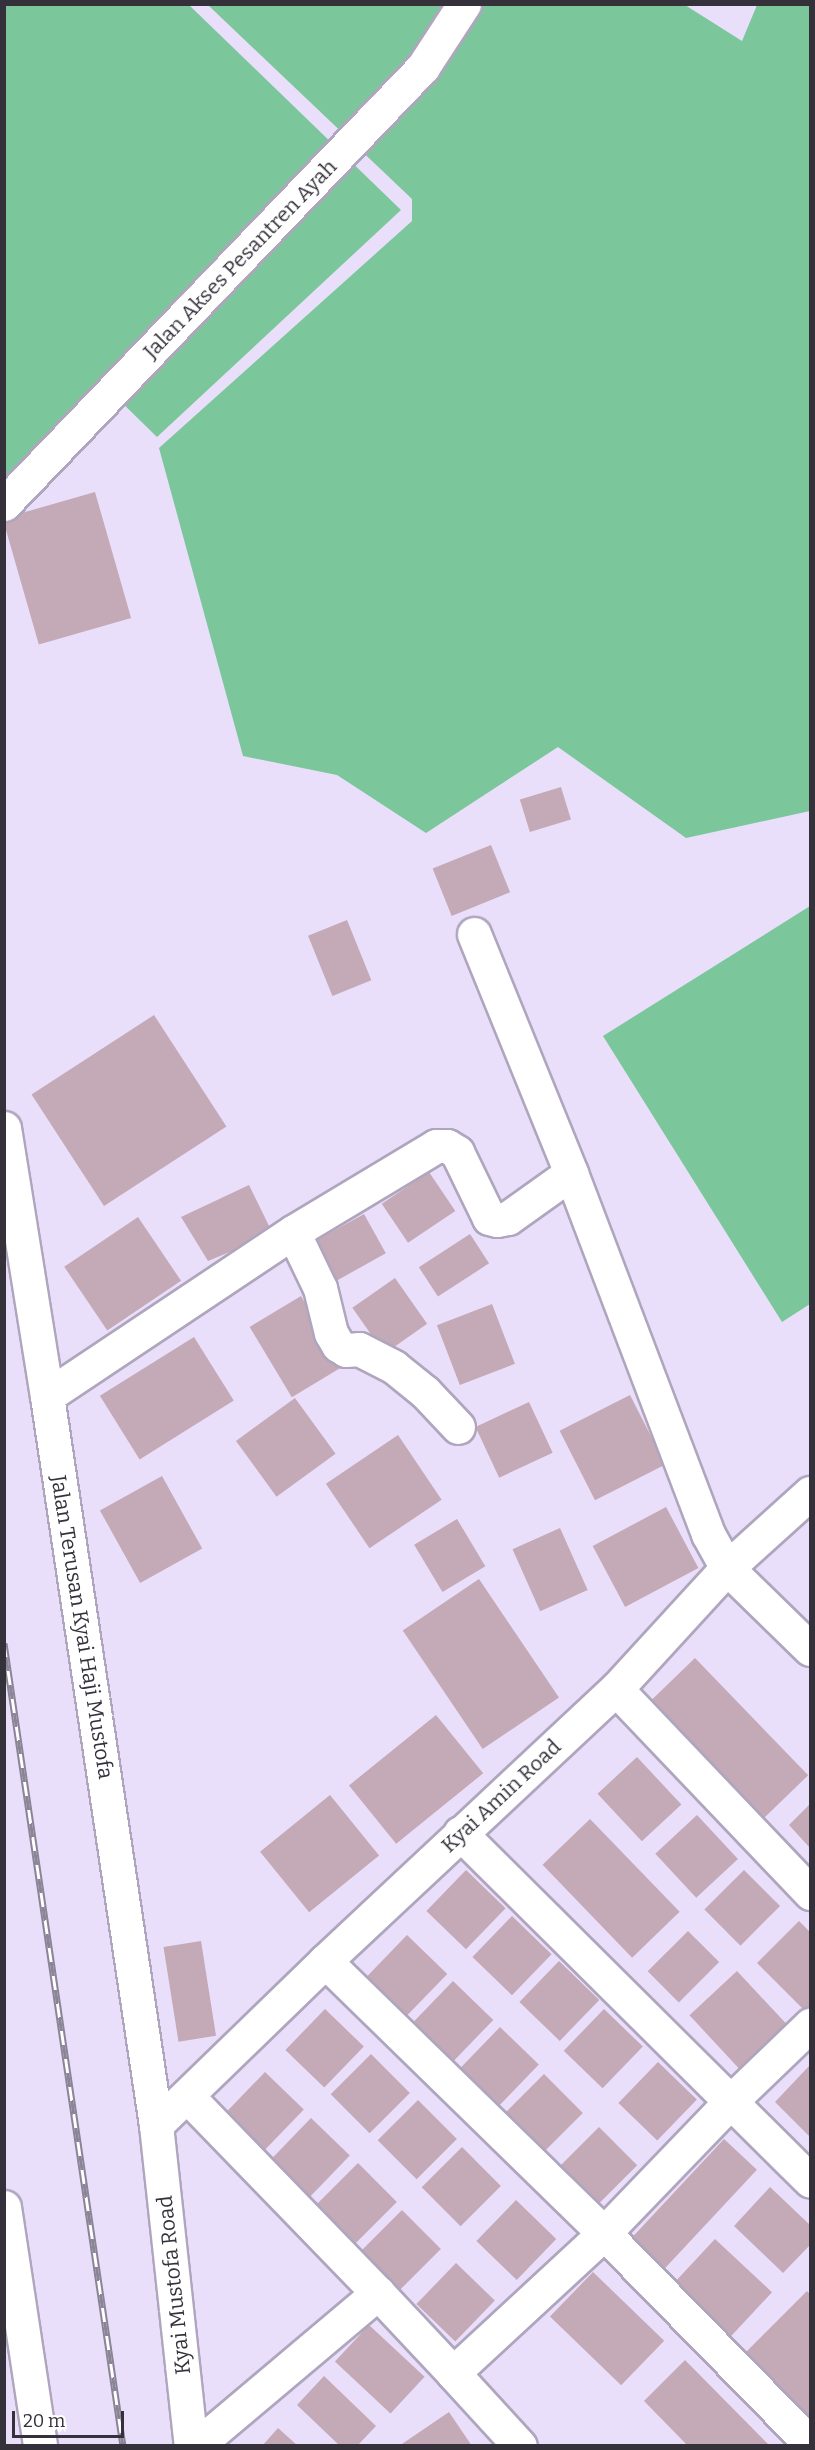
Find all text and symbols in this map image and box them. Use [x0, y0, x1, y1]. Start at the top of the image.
street label: Jalan Akses Pesantren Ayah [138, 154, 342, 364]
street label: Jalan Terusan Kyai Haji Mustofa [46, 1473, 118, 1781]
street label: Kyai Amin Road [436, 1734, 566, 1858]
street label: Kyai Mustofa Road [152, 2194, 196, 2376]
scale bar [15, 2399, 128, 2437]
text: 20 m [23, 2410, 65, 2432]

